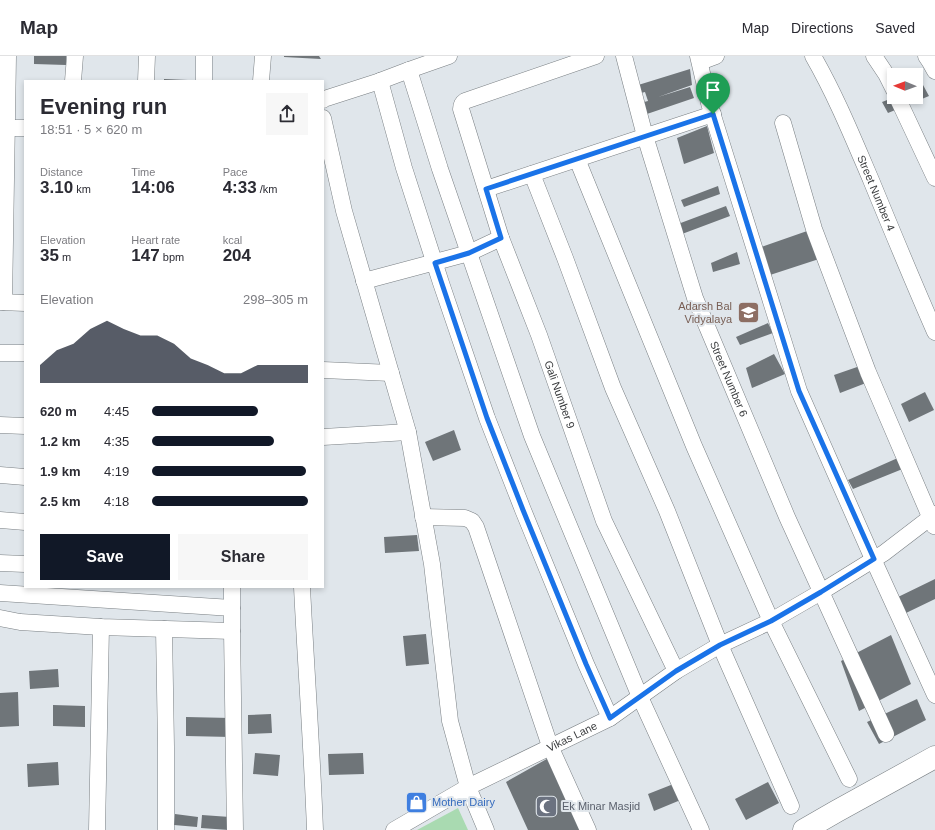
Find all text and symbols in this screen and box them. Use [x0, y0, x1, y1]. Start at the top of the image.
text: Map [20, 17, 58, 38]
text: Map [742, 20, 769, 36]
text: Directions [791, 20, 853, 36]
text: Saved [875, 20, 915, 36]
north arrow [887, 68, 923, 104]
map controls [887, 68, 923, 104]
pin [696, 73, 730, 114]
icon: arrive [702, 79, 724, 101]
button: share [266, 93, 308, 135]
text: Evening run [40, 94, 167, 119]
text: 18:51 · 5 × 620 m [40, 122, 142, 137]
street label: Street Number 4 [855, 153, 897, 233]
text: Distance [40, 166, 83, 178]
text: Time [131, 166, 155, 178]
text: Pace [223, 166, 248, 178]
text: 3.10 [40, 178, 73, 197]
text: 14:06 [131, 178, 175, 197]
text: 4:33 [223, 178, 257, 197]
text: km [73, 183, 91, 195]
text: /km [257, 183, 277, 195]
text: Elevation [40, 234, 85, 246]
text: Heart rate [131, 234, 180, 246]
text: kcal [223, 234, 242, 246]
text: 35 [40, 246, 59, 265]
text: 147 [131, 246, 160, 265]
text: 204 [223, 246, 251, 265]
text: m [59, 251, 71, 263]
text: bpm [160, 251, 184, 263]
text: Elevation [40, 292, 93, 307]
text: 298–305 m [243, 292, 308, 307]
school or university icon: Adarsh Bal Vidyalaya [735, 299, 761, 325]
place label: Adarsh Bal Vidyalaya [678, 300, 733, 325]
street label: Street Number 6 [708, 339, 750, 418]
street label: Gali Number 9 [542, 359, 577, 430]
text: 620 m [40, 404, 77, 419]
text: 4:45 [104, 404, 129, 419]
text: 1.2 km [40, 434, 80, 449]
text: 4:35 [104, 434, 129, 449]
text: 1.9 km [40, 464, 80, 479]
text: 4:19 [104, 464, 129, 479]
text: 2.5 km [40, 494, 80, 509]
text: 4:18 [104, 494, 129, 509]
button: Save [40, 534, 170, 580]
button: Share [178, 534, 308, 580]
street label: Vikas Lane [545, 719, 599, 754]
shop icon: Mother Dairy [404, 789, 430, 815]
mosque icon: Ek Minar Masjid [533, 793, 559, 819]
place label: Mother Dairy [432, 796, 495, 808]
place label: Ek Minar Masjid [562, 800, 640, 812]

